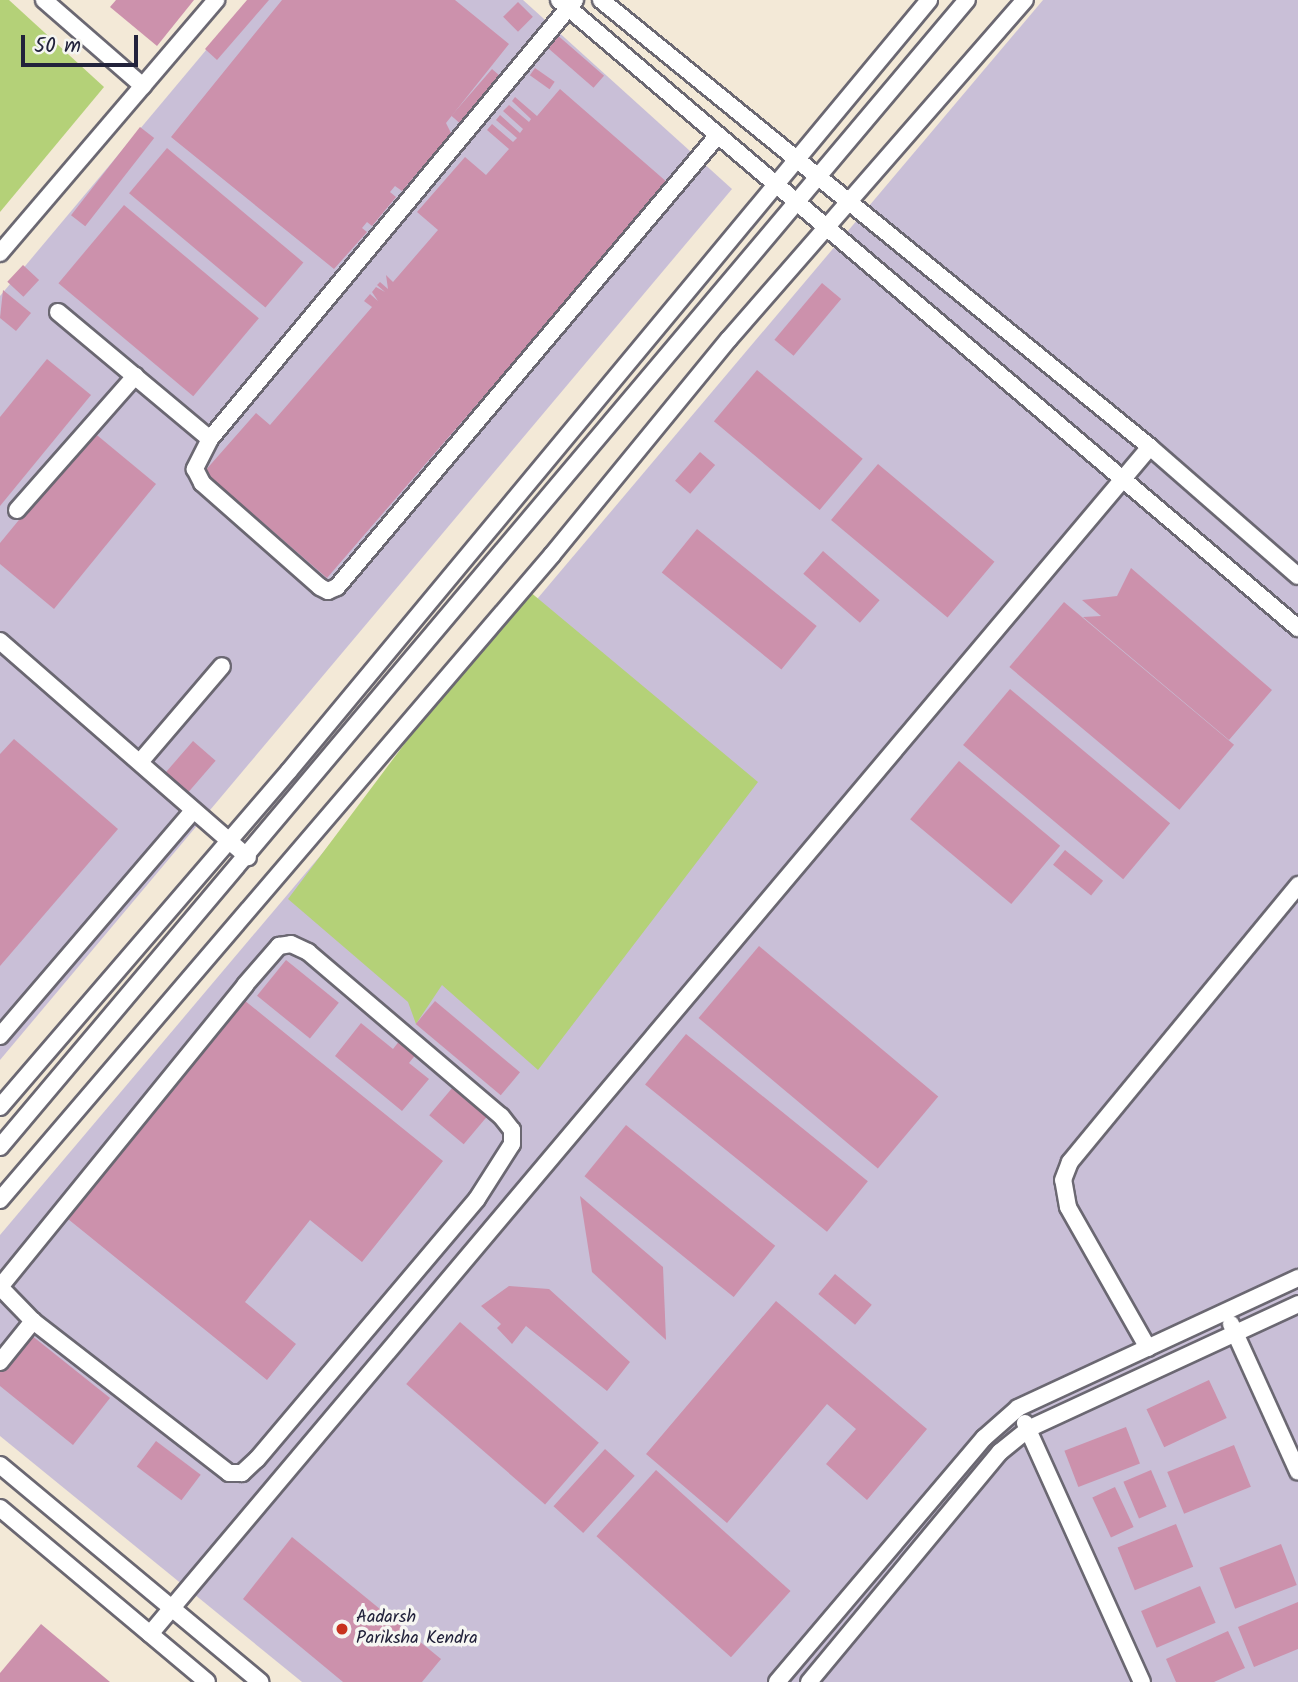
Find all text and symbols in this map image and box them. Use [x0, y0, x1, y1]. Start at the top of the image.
scale bar [24, 21, 142, 65]
text: 50 m [34, 30, 81, 63]
place label: Aadarsh Pariksha Kendra [356, 1608, 478, 1650]
marker: Aadarsh Pariksha Kendra [334, 1621, 350, 1637]

